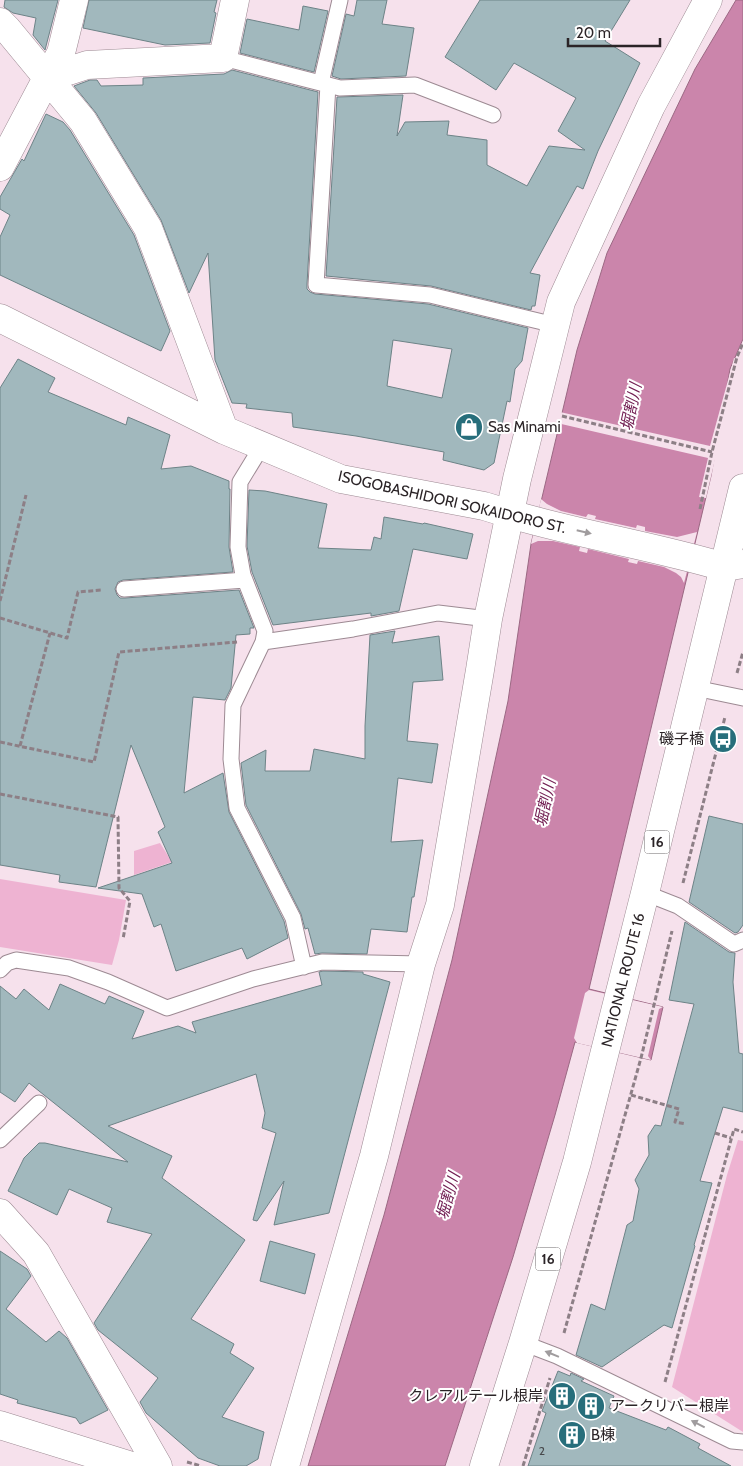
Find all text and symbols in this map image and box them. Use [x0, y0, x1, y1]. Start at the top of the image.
scale bar [568, 15, 660, 47]
text: 20 m [576, 24, 611, 42]
water label: 堀割川 [617, 380, 646, 432]
shop icon: Sas Minami [454, 412, 484, 442]
place label: Sas Minami [488, 418, 561, 436]
street label: ISOGOBASHIDORI SOKAIDORO ST. [336, 467, 568, 537]
one-way arrow [576, 528, 591, 536]
bus stop icon: 磯子橋 [708, 724, 738, 754]
place label: 磯子橋 [659, 730, 704, 748]
water label: 堀割川 [531, 776, 560, 828]
road number: 16 [644, 830, 670, 854]
street label: NATIONAL ROUTE 16 [598, 911, 648, 1049]
water label: 堀割川 [432, 1168, 464, 1222]
road number: 16 [536, 1248, 560, 1270]
one-way arrow [544, 1350, 559, 1358]
building icon: クレアルテール根岸 [547, 1381, 577, 1411]
place label: クレアルテール根岸 [408, 1387, 543, 1405]
building icon: アークリバー根岸 [576, 1391, 606, 1421]
place label: アークリバー根岸 [610, 1397, 729, 1415]
building icon: B棟 [557, 1420, 587, 1450]
one-way arrow [691, 1420, 705, 1428]
place label: B棟 [591, 1426, 615, 1444]
house number: 2 [539, 1443, 545, 1458]

